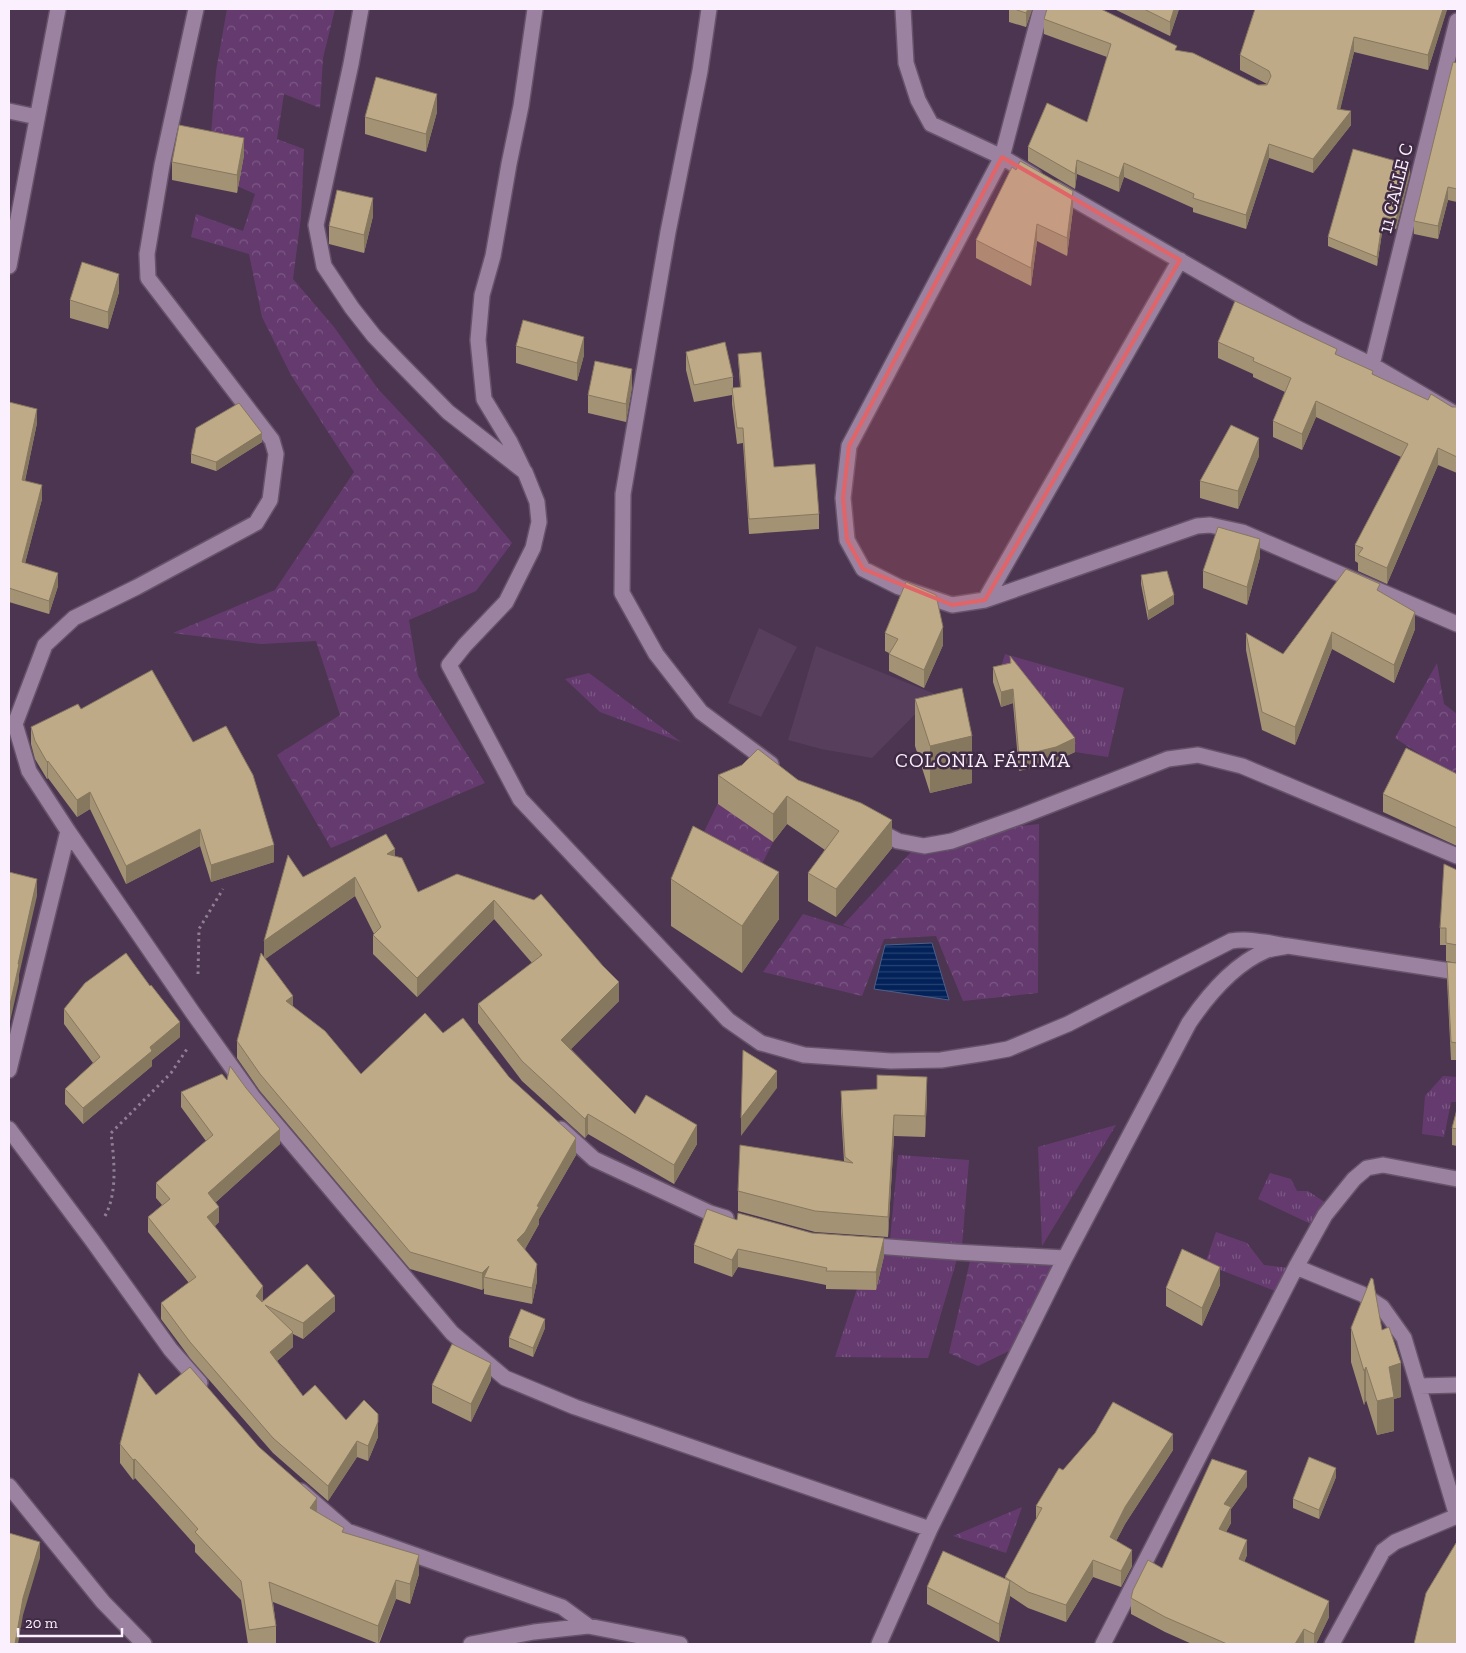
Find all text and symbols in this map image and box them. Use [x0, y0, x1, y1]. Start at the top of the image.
street label: 11 CALLE C [1373, 141, 1418, 236]
district label: COLONIA FÁTIMA [895, 748, 1071, 772]
scale bar [18, 1606, 121, 1638]
text: 20 m [25, 1614, 58, 1632]

